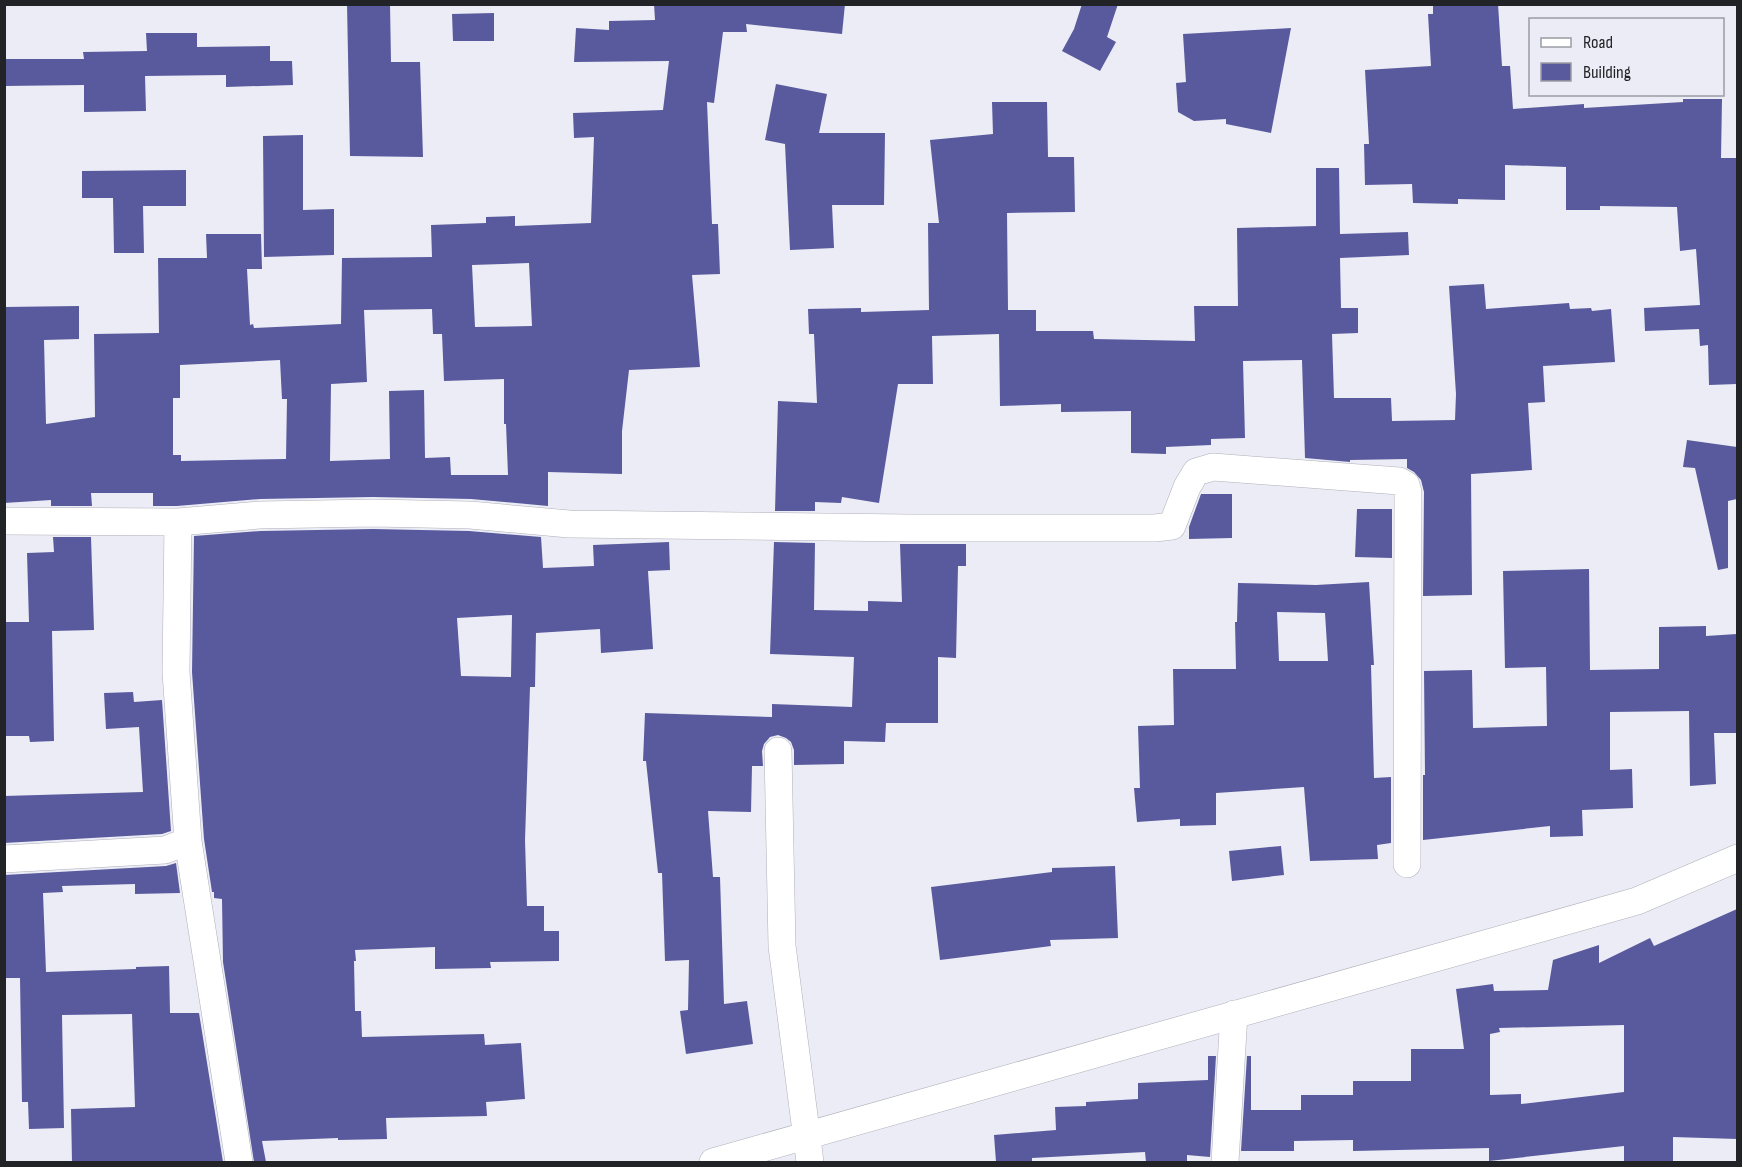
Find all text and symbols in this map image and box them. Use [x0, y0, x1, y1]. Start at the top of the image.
legend [1529, 18, 1724, 96]
text: Road [1583, 32, 1613, 53]
text: Building [1583, 62, 1631, 83]

